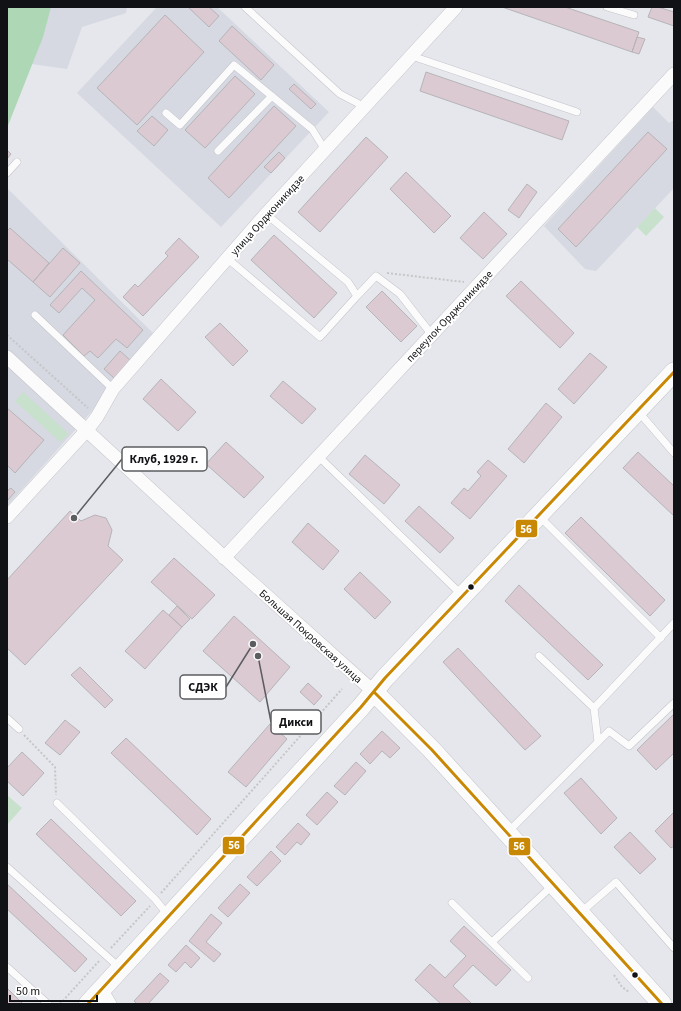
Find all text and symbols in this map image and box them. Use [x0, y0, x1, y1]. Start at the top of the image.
street label: улица Орджоникидзе [227, 171, 308, 259]
street label: переулок Орджоникидзе [403, 267, 496, 366]
callout: Клуб, 1929 г. [122, 447, 207, 471]
text: Клуб, 1929 г. [130, 451, 198, 468]
line badge: 56 [515, 519, 538, 538]
text: 56 [520, 522, 532, 537]
unlabelled marker [466, 582, 476, 592]
street label: Большая Покровская улица [256, 586, 365, 687]
callout: СДЭК [180, 675, 226, 699]
text: СДЭК [188, 679, 218, 696]
callout: Дикси [271, 710, 321, 734]
text: Дикси [279, 714, 313, 731]
line badge: 56 [222, 836, 245, 855]
line badge: 56 [508, 837, 531, 856]
text: 56 [228, 838, 240, 853]
text: 56 [513, 839, 525, 854]
unlabelled marker [630, 970, 640, 980]
scale bar [10, 977, 97, 1003]
text: 50 m [16, 983, 40, 1000]

